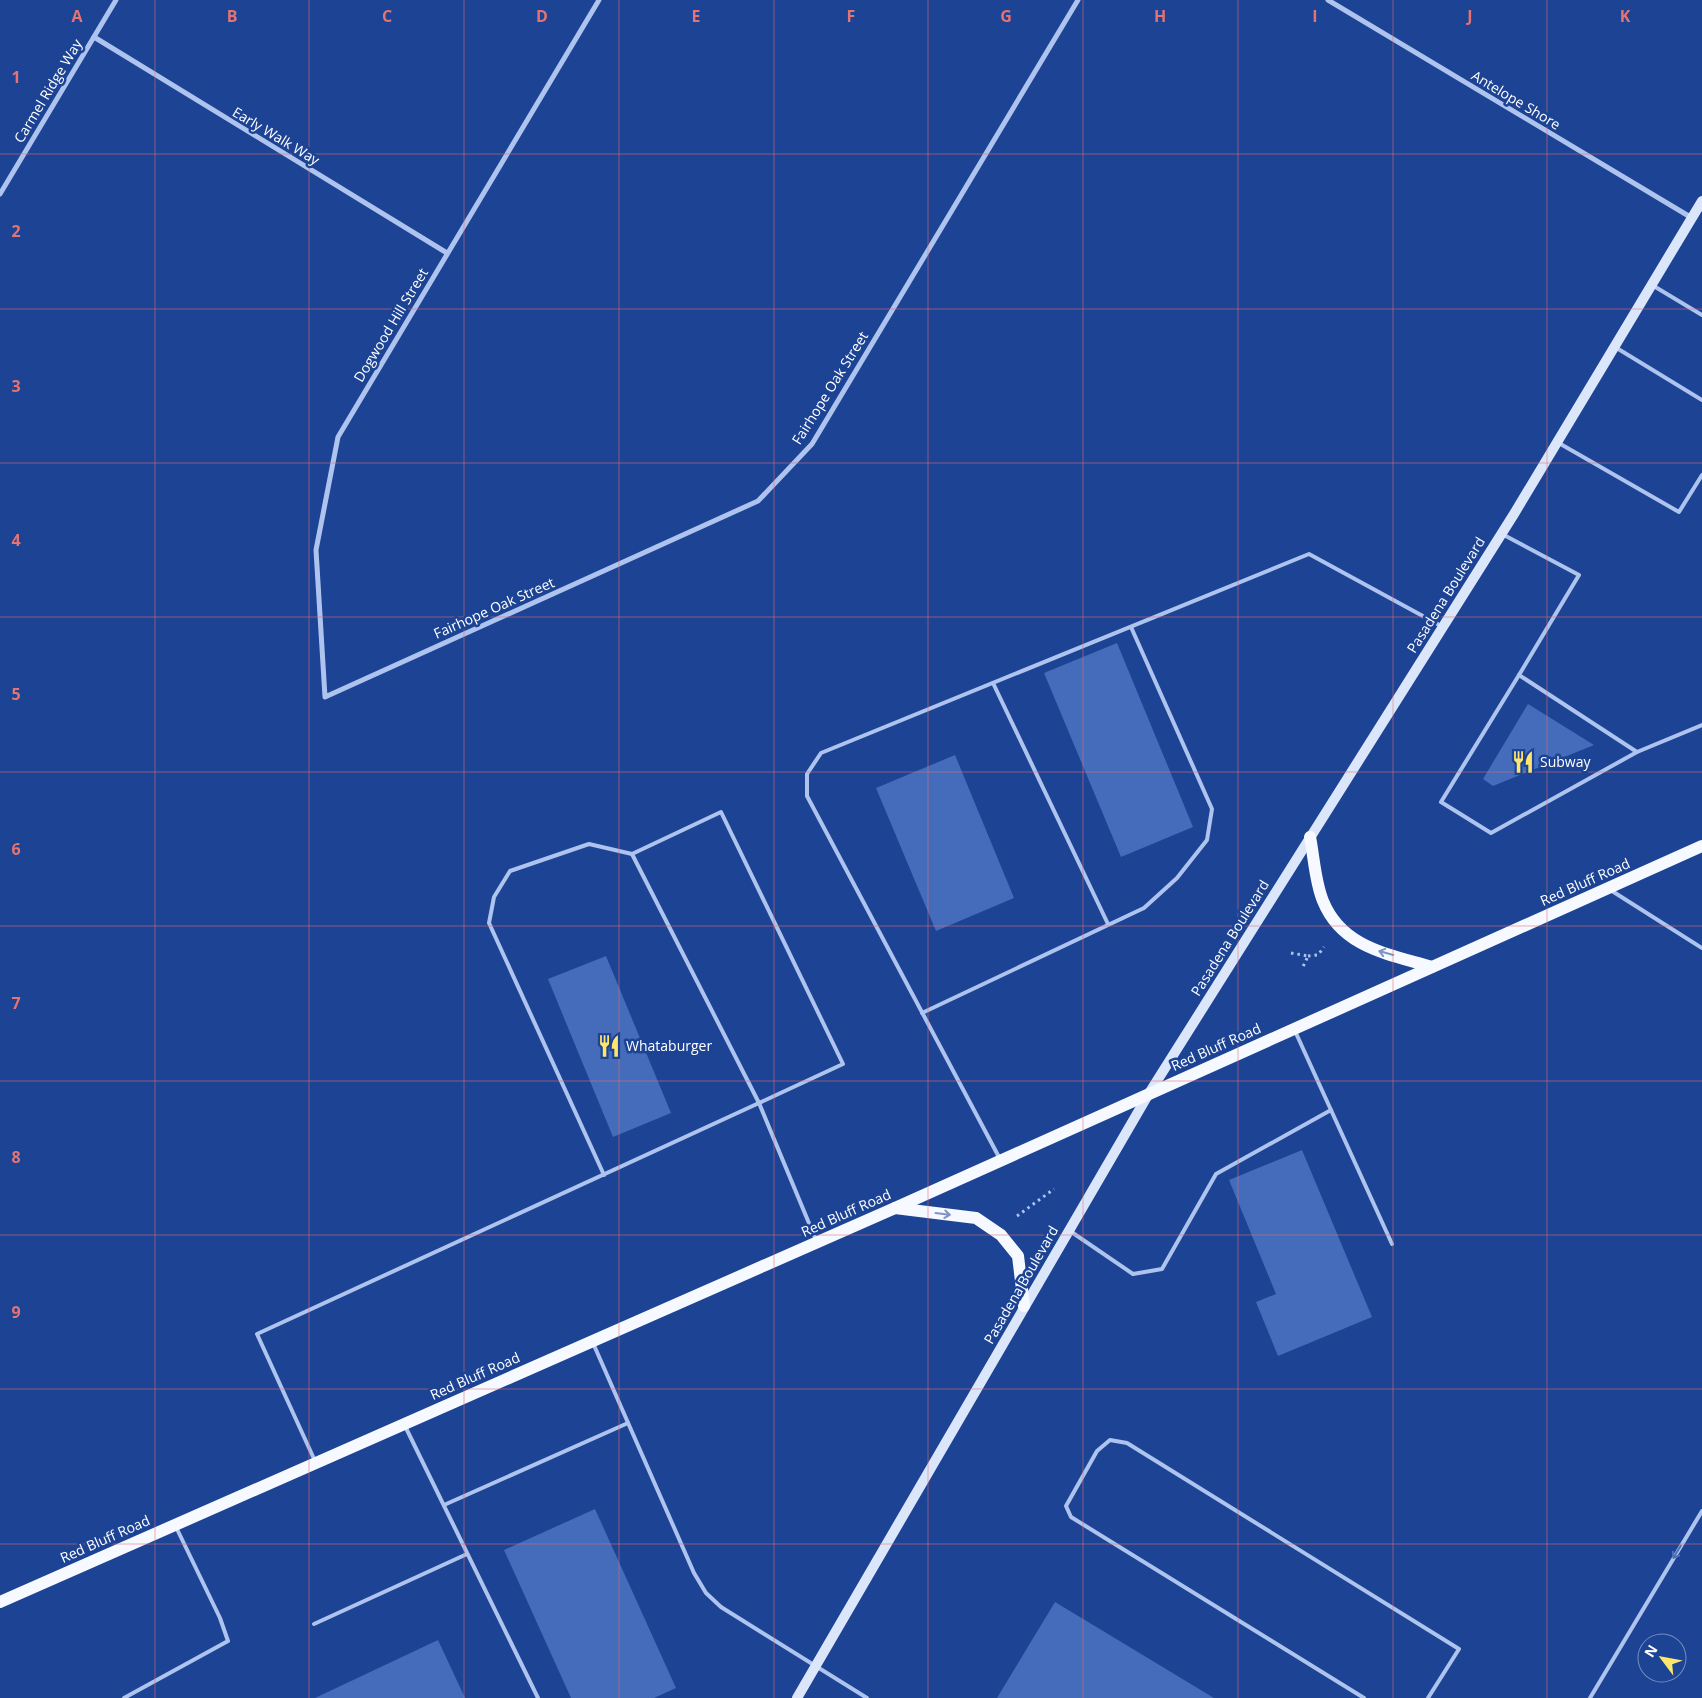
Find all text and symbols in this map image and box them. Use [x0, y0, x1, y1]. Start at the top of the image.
text: A [71, 5, 83, 27]
text: B [227, 5, 237, 27]
text: C [382, 5, 392, 27]
text: D [536, 5, 548, 27]
text: E [692, 5, 701, 27]
text: F [847, 5, 855, 27]
text: G [1000, 5, 1012, 27]
text: H [1154, 5, 1166, 27]
text: I [1312, 5, 1318, 27]
text: J [1465, 5, 1473, 27]
text: K [1620, 5, 1631, 27]
street label: Carmel Ridge Way [9, 34, 87, 146]
text: 1 [11, 66, 21, 88]
street label: Antelope Shore [1468, 66, 1564, 134]
street label: Early Walk Way [229, 102, 324, 170]
text: 2 [11, 220, 21, 242]
street label: Dogwood Hill Street [349, 264, 432, 385]
street label: Fairhope Oak Street [787, 328, 872, 448]
text: 3 [11, 375, 21, 397]
text: 4 [11, 529, 21, 551]
street label: Pasadena Boulevard [1402, 533, 1489, 656]
street label: Fairhope Oak Street [431, 572, 557, 643]
text: 5 [11, 683, 21, 705]
restaurant icon: Subway [1510, 749, 1536, 775]
place label: Subway [1540, 752, 1591, 771]
text: 6 [11, 838, 21, 860]
street label: Red Bluff Road [1537, 853, 1633, 910]
street label: Pasadena Boulevard [1186, 876, 1273, 999]
one-way arrow [1378, 948, 1394, 957]
text: 7 [11, 992, 21, 1014]
street label: Red Bluff Road [1168, 1018, 1264, 1075]
restaurant icon: Whataburger [596, 1033, 622, 1059]
place label: Whataburger [626, 1036, 712, 1055]
text: 8 [11, 1146, 21, 1168]
street label: Red Bluff Road [798, 1184, 894, 1241]
one-way arrow [935, 1209, 951, 1219]
street label: Pasadena Boulevard [979, 1222, 1062, 1347]
text: 9 [11, 1301, 21, 1323]
street label: Red Bluff Road [427, 1347, 523, 1404]
street label: Red Bluff Road [57, 1510, 153, 1567]
one-way arrow [1671, 1545, 1681, 1559]
north arrow [1637, 1633, 1687, 1683]
text: N [1639, 1641, 1662, 1661]

